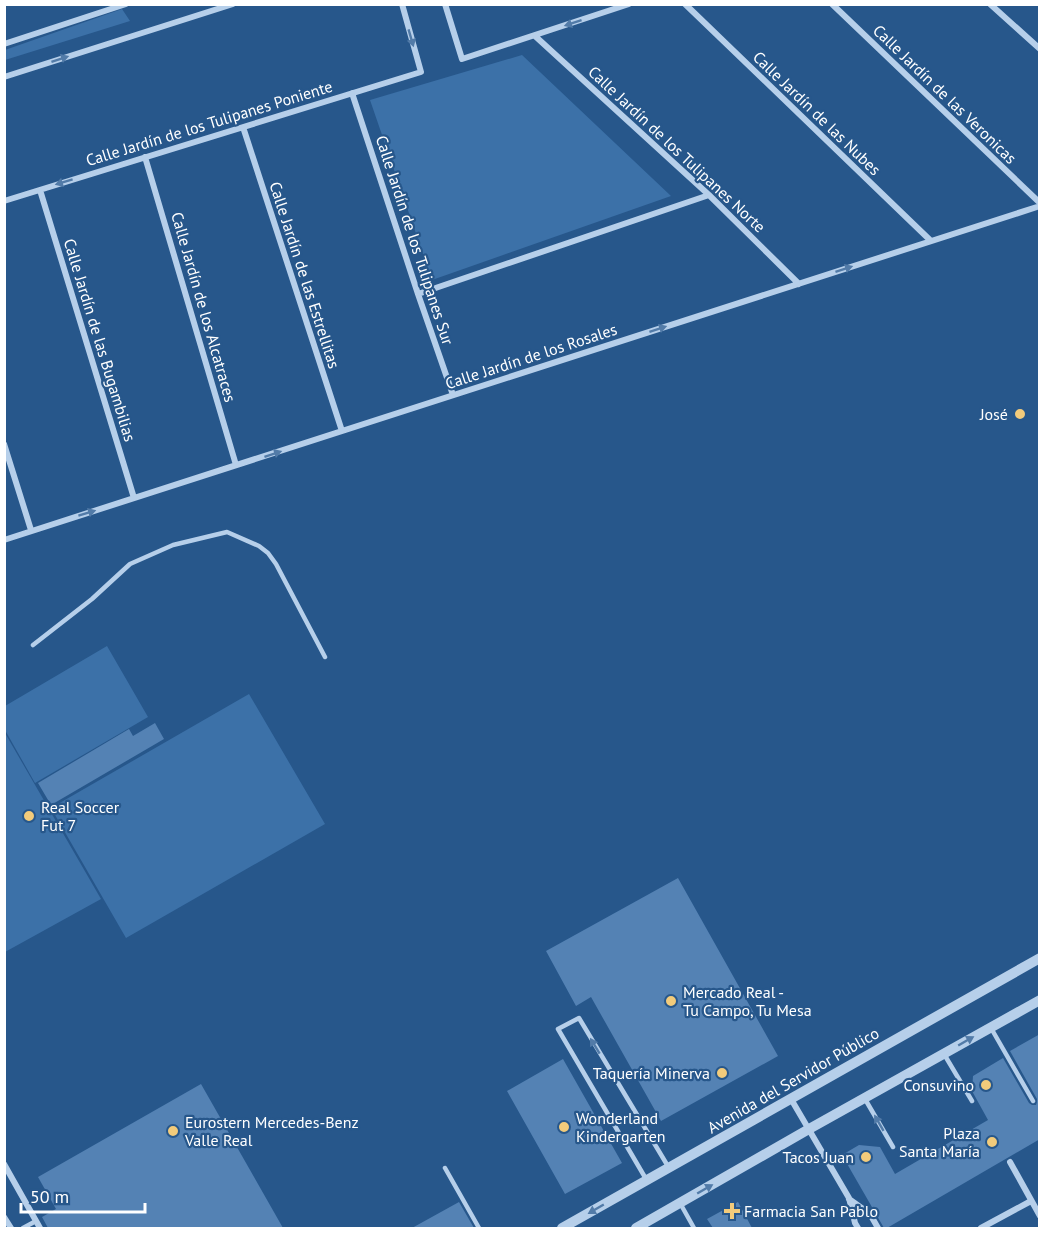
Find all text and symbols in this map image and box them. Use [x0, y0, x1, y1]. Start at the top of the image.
one-way arrow [564, 19, 582, 28]
street label: Calle Jardín de las Veronicas [869, 20, 1021, 168]
one-way arrow [407, 29, 416, 47]
street label: Calle Jardín de las Nubes [749, 47, 885, 179]
one-way arrow [51, 54, 69, 63]
street label: Calle Jardín de los Tulipanes Norte [584, 61, 770, 237]
street label: Calle Jardín de los Tulipanes Poniente [83, 76, 335, 170]
street label: Calle Jardín de los Tulipanes Sur [372, 133, 459, 348]
one-way arrow [55, 178, 73, 187]
street label: Calle Jardín de las Estrellitas [265, 179, 345, 371]
street label: Calle Jardín de los Alcatraces [167, 210, 241, 405]
street label: Calle Jardín de las Bugambilias [60, 236, 141, 444]
one-way arrow [835, 264, 853, 273]
street label: Calle Jardín de los Rosales [443, 319, 620, 393]
one-way arrow [649, 324, 667, 333]
place label: José [979, 404, 1008, 424]
marker: José [1013, 407, 1027, 421]
one-way arrow [264, 448, 282, 458]
one-way arrow [78, 508, 96, 517]
place label: Real Soccer Fut 7 [41, 797, 120, 835]
marker: Real Soccer Fut 7 [22, 809, 36, 823]
place label: Mercado Real - Tu Campo, Tu Mesa [683, 982, 812, 1020]
marker: Mercado Real - Tu Campo, Tu Mesa [664, 994, 678, 1008]
street label: Avenida del Servidor Público [704, 1023, 882, 1137]
one-way arrow [958, 1036, 974, 1047]
one-way arrow [590, 1038, 601, 1054]
place label: Taquería Minerva [593, 1063, 710, 1083]
marker: Taquería Minerva [715, 1066, 729, 1080]
place label: Consuvino [903, 1075, 974, 1095]
marker: Consuvino [979, 1078, 993, 1092]
place label: Wonderland Kindergarten [576, 1108, 666, 1146]
place label: Eurostern Mercedes-Benz Valle Real [184, 1112, 359, 1150]
one-way arrow [874, 1114, 884, 1131]
marker: Wonderland Kindergarten [557, 1120, 571, 1134]
place label: Plaza Santa María [899, 1123, 980, 1161]
marker: Eurostern Mercedes-Benz Valle Real [166, 1124, 180, 1138]
marker: Plaza Santa María [985, 1135, 999, 1149]
place label: Tacos Juan [782, 1147, 854, 1167]
marker: Tacos Juan [859, 1150, 873, 1164]
scale bar [21, 1176, 146, 1214]
one-way arrow [697, 1184, 714, 1194]
text: 50 m [30, 1185, 69, 1208]
place label: Farmacia San Pablo [744, 1201, 878, 1221]
one-way arrow [588, 1204, 604, 1215]
marker: Farmacia San Pablo [725, 1204, 739, 1218]

